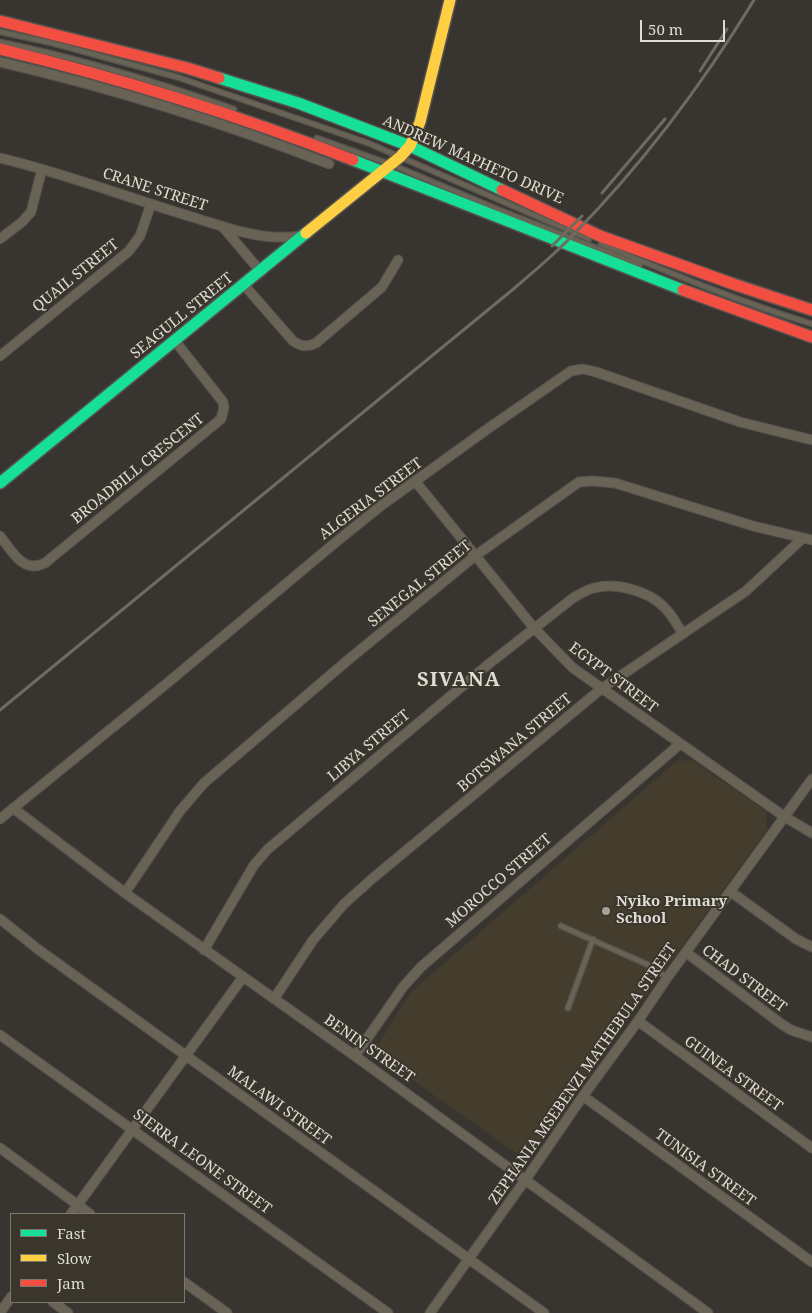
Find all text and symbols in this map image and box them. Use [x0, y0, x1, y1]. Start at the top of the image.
scale bar [642, 10, 727, 42]
text: 50 m [648, 19, 683, 39]
street label: ANDREW MAPHETO DRIVE [380, 112, 566, 208]
street label: CRANE STREET [100, 165, 210, 215]
street label: QUAIL STREET [29, 236, 123, 316]
street label: SEAGULL STREET [127, 269, 237, 363]
street label: BROADBILL CRESCENT [68, 410, 208, 528]
street label: ALGERIA STREET [316, 454, 426, 544]
street label: SENEGAL STREET [365, 537, 475, 631]
street label: EGYPT STREET [565, 639, 661, 717]
district label: SIVANA [416, 668, 502, 692]
street label: BOTSWANA STREET [454, 690, 576, 796]
street label: LIBYA STREET [324, 706, 414, 786]
street label: MOROCCO STREET [442, 830, 556, 932]
place label: Nyiko Primary School [616, 893, 727, 928]
marker: Nyiko Primary School [600, 905, 612, 917]
street label: ZEPHANIA MSEBENZI MATHEBULA STREET [485, 940, 681, 1208]
street label: CHAD STREET [698, 941, 790, 1017]
street label: BENIN STREET [320, 1011, 418, 1087]
street label: GUINEA STREET [680, 1032, 786, 1116]
street label: MALAWI STREET [224, 1062, 334, 1150]
street label: SIERRA LEONE STREET [129, 1106, 275, 1218]
street label: TUNISIA STREET [651, 1126, 759, 1210]
legend [10, 1213, 185, 1303]
text: Fast [57, 1223, 86, 1243]
text: Slow [57, 1248, 91, 1268]
text: Jam [57, 1273, 85, 1293]

